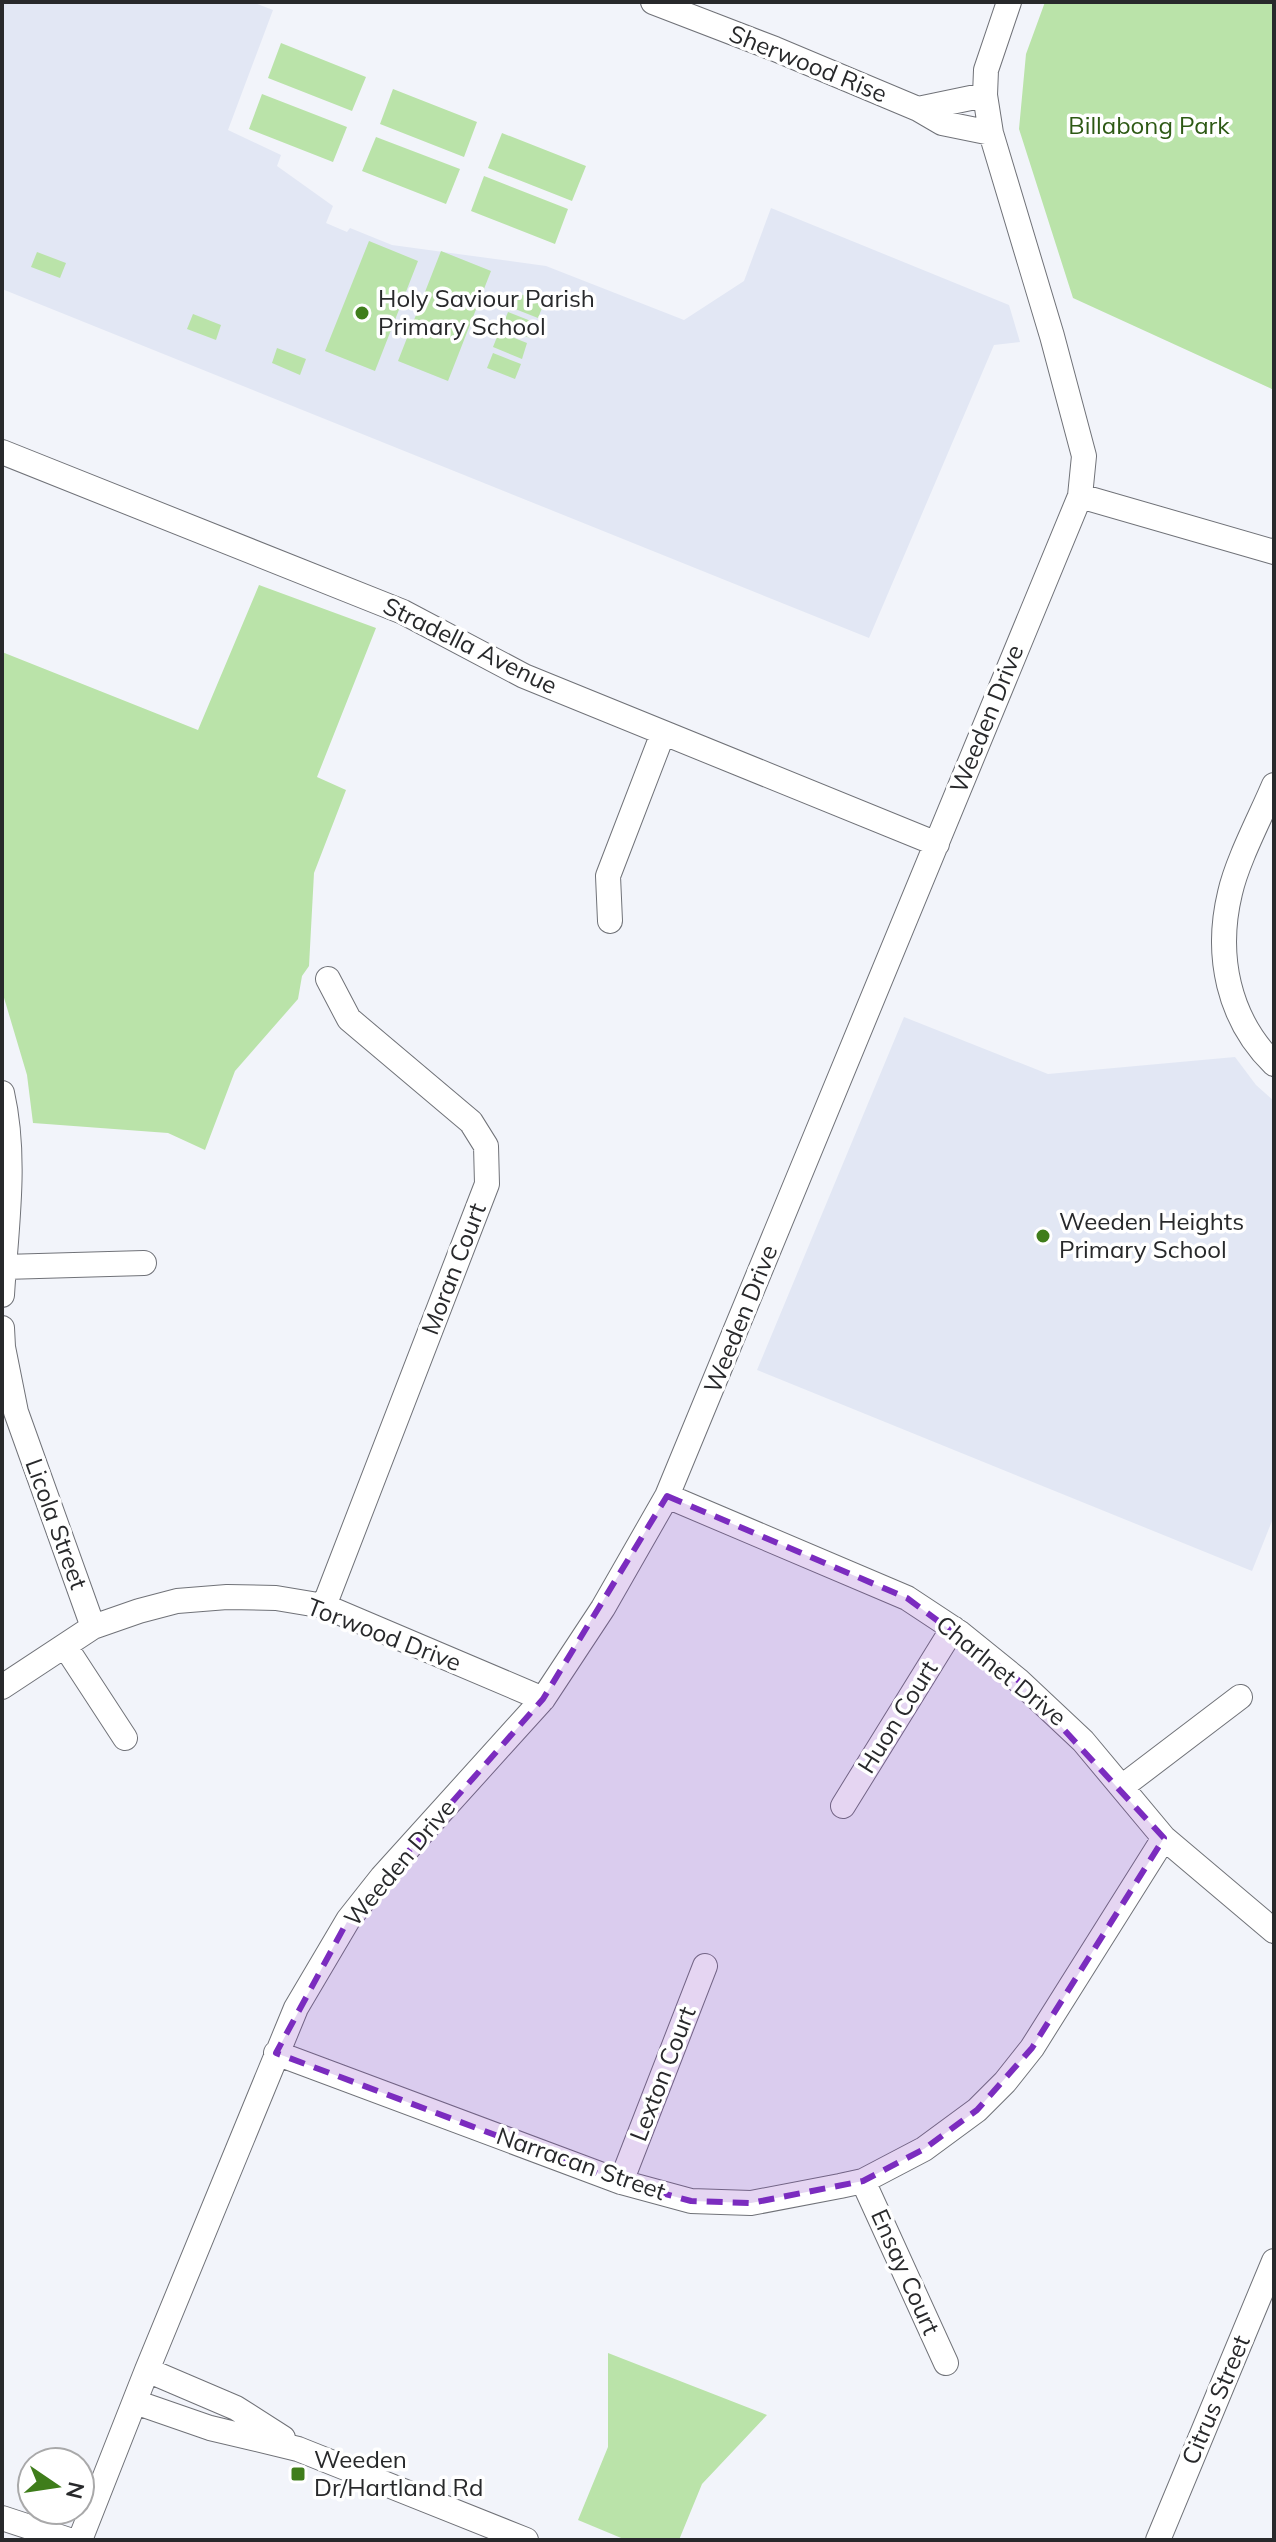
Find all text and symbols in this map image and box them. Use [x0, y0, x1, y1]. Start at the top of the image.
street label: Sherwood Rise [725, 18, 892, 108]
park label: Billabong Park [1068, 110, 1230, 140]
place label: Holy Saviour Parish Primary School [378, 283, 595, 341]
marker: Holy Saviour Parish Primary School [353, 304, 371, 322]
street label: Stradella Avenue [379, 590, 562, 700]
street label: Weeden Drive [943, 640, 1029, 797]
street label: Moran Court [414, 1199, 492, 1339]
place label: Weeden Heights Primary School [1059, 1206, 1244, 1264]
marker: Weeden Heights Primary School [1034, 1227, 1052, 1245]
street label: Weeden Drive [697, 1240, 783, 1397]
street label: Licola Street [19, 1454, 94, 1593]
street label: Torwood Drive [303, 1591, 466, 1677]
street label: Charlnet Drive [930, 1609, 1073, 1732]
street label: Huon Court [851, 1655, 944, 1778]
street label: Weeden Drive [337, 1793, 461, 1932]
street label: Lexton Court [623, 2002, 702, 2145]
street label: Narracan Street [493, 2120, 670, 2206]
street label: Ensay Court [865, 2204, 947, 2339]
street label: Citrus Street [1174, 2330, 1256, 2469]
place label: Weeden Dr/Hartland Rd [314, 2444, 483, 2502]
north arrow [16, 2446, 96, 2526]
marker: Weeden Dr/Hartland Rd [289, 2465, 307, 2483]
text: N [60, 2479, 91, 2502]

